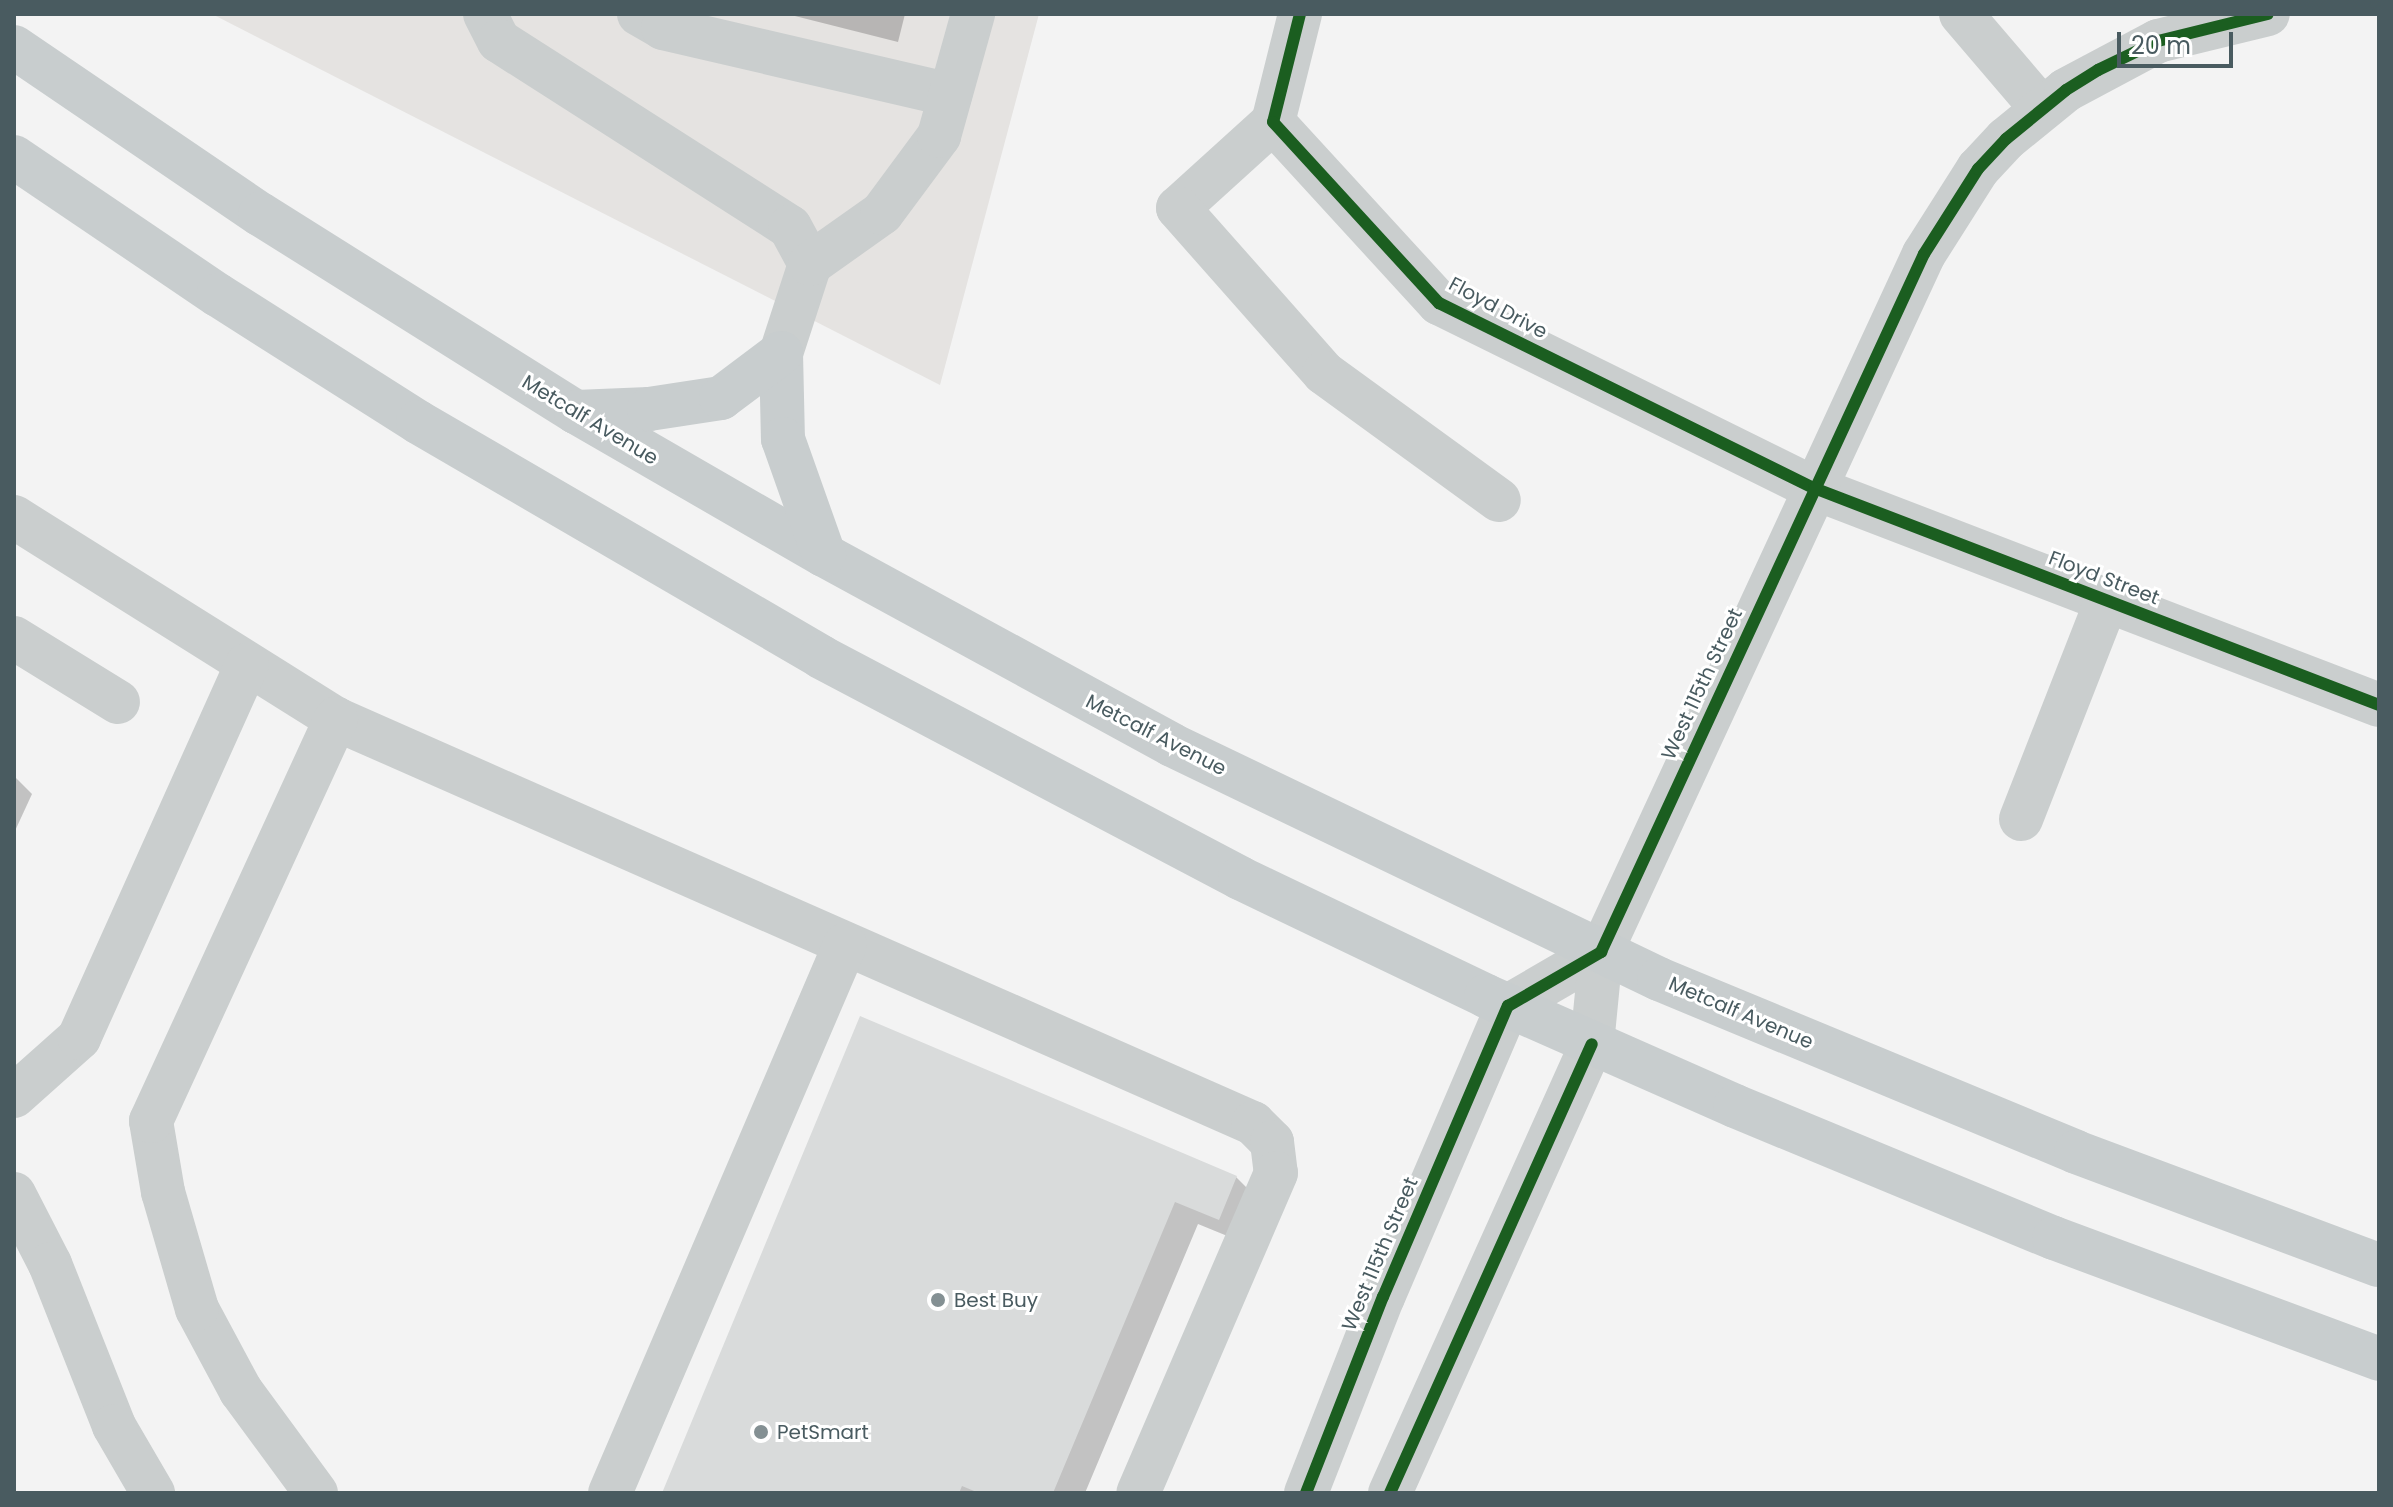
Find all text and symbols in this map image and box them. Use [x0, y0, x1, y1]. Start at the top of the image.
scale bar [2121, 16, 2237, 66]
text: 20 m [2131, 29, 2191, 62]
street label: Floyd Drive [1445, 272, 1551, 344]
street label: Metcalf Avenue [518, 370, 662, 470]
street label: Floyd Street [2045, 546, 2163, 610]
street label: West 115th Street [1656, 604, 1748, 764]
street label: Metcalf Avenue [1082, 689, 1230, 781]
street label: Metcalf Avenue [1665, 972, 1817, 1054]
street label: West 115th Street [1337, 1174, 1423, 1334]
place label: Best Buy [954, 1288, 1038, 1312]
marker: Best Buy [929, 1291, 947, 1309]
place label: PetSmart [777, 1420, 869, 1444]
marker: PetSmart [752, 1423, 770, 1441]

